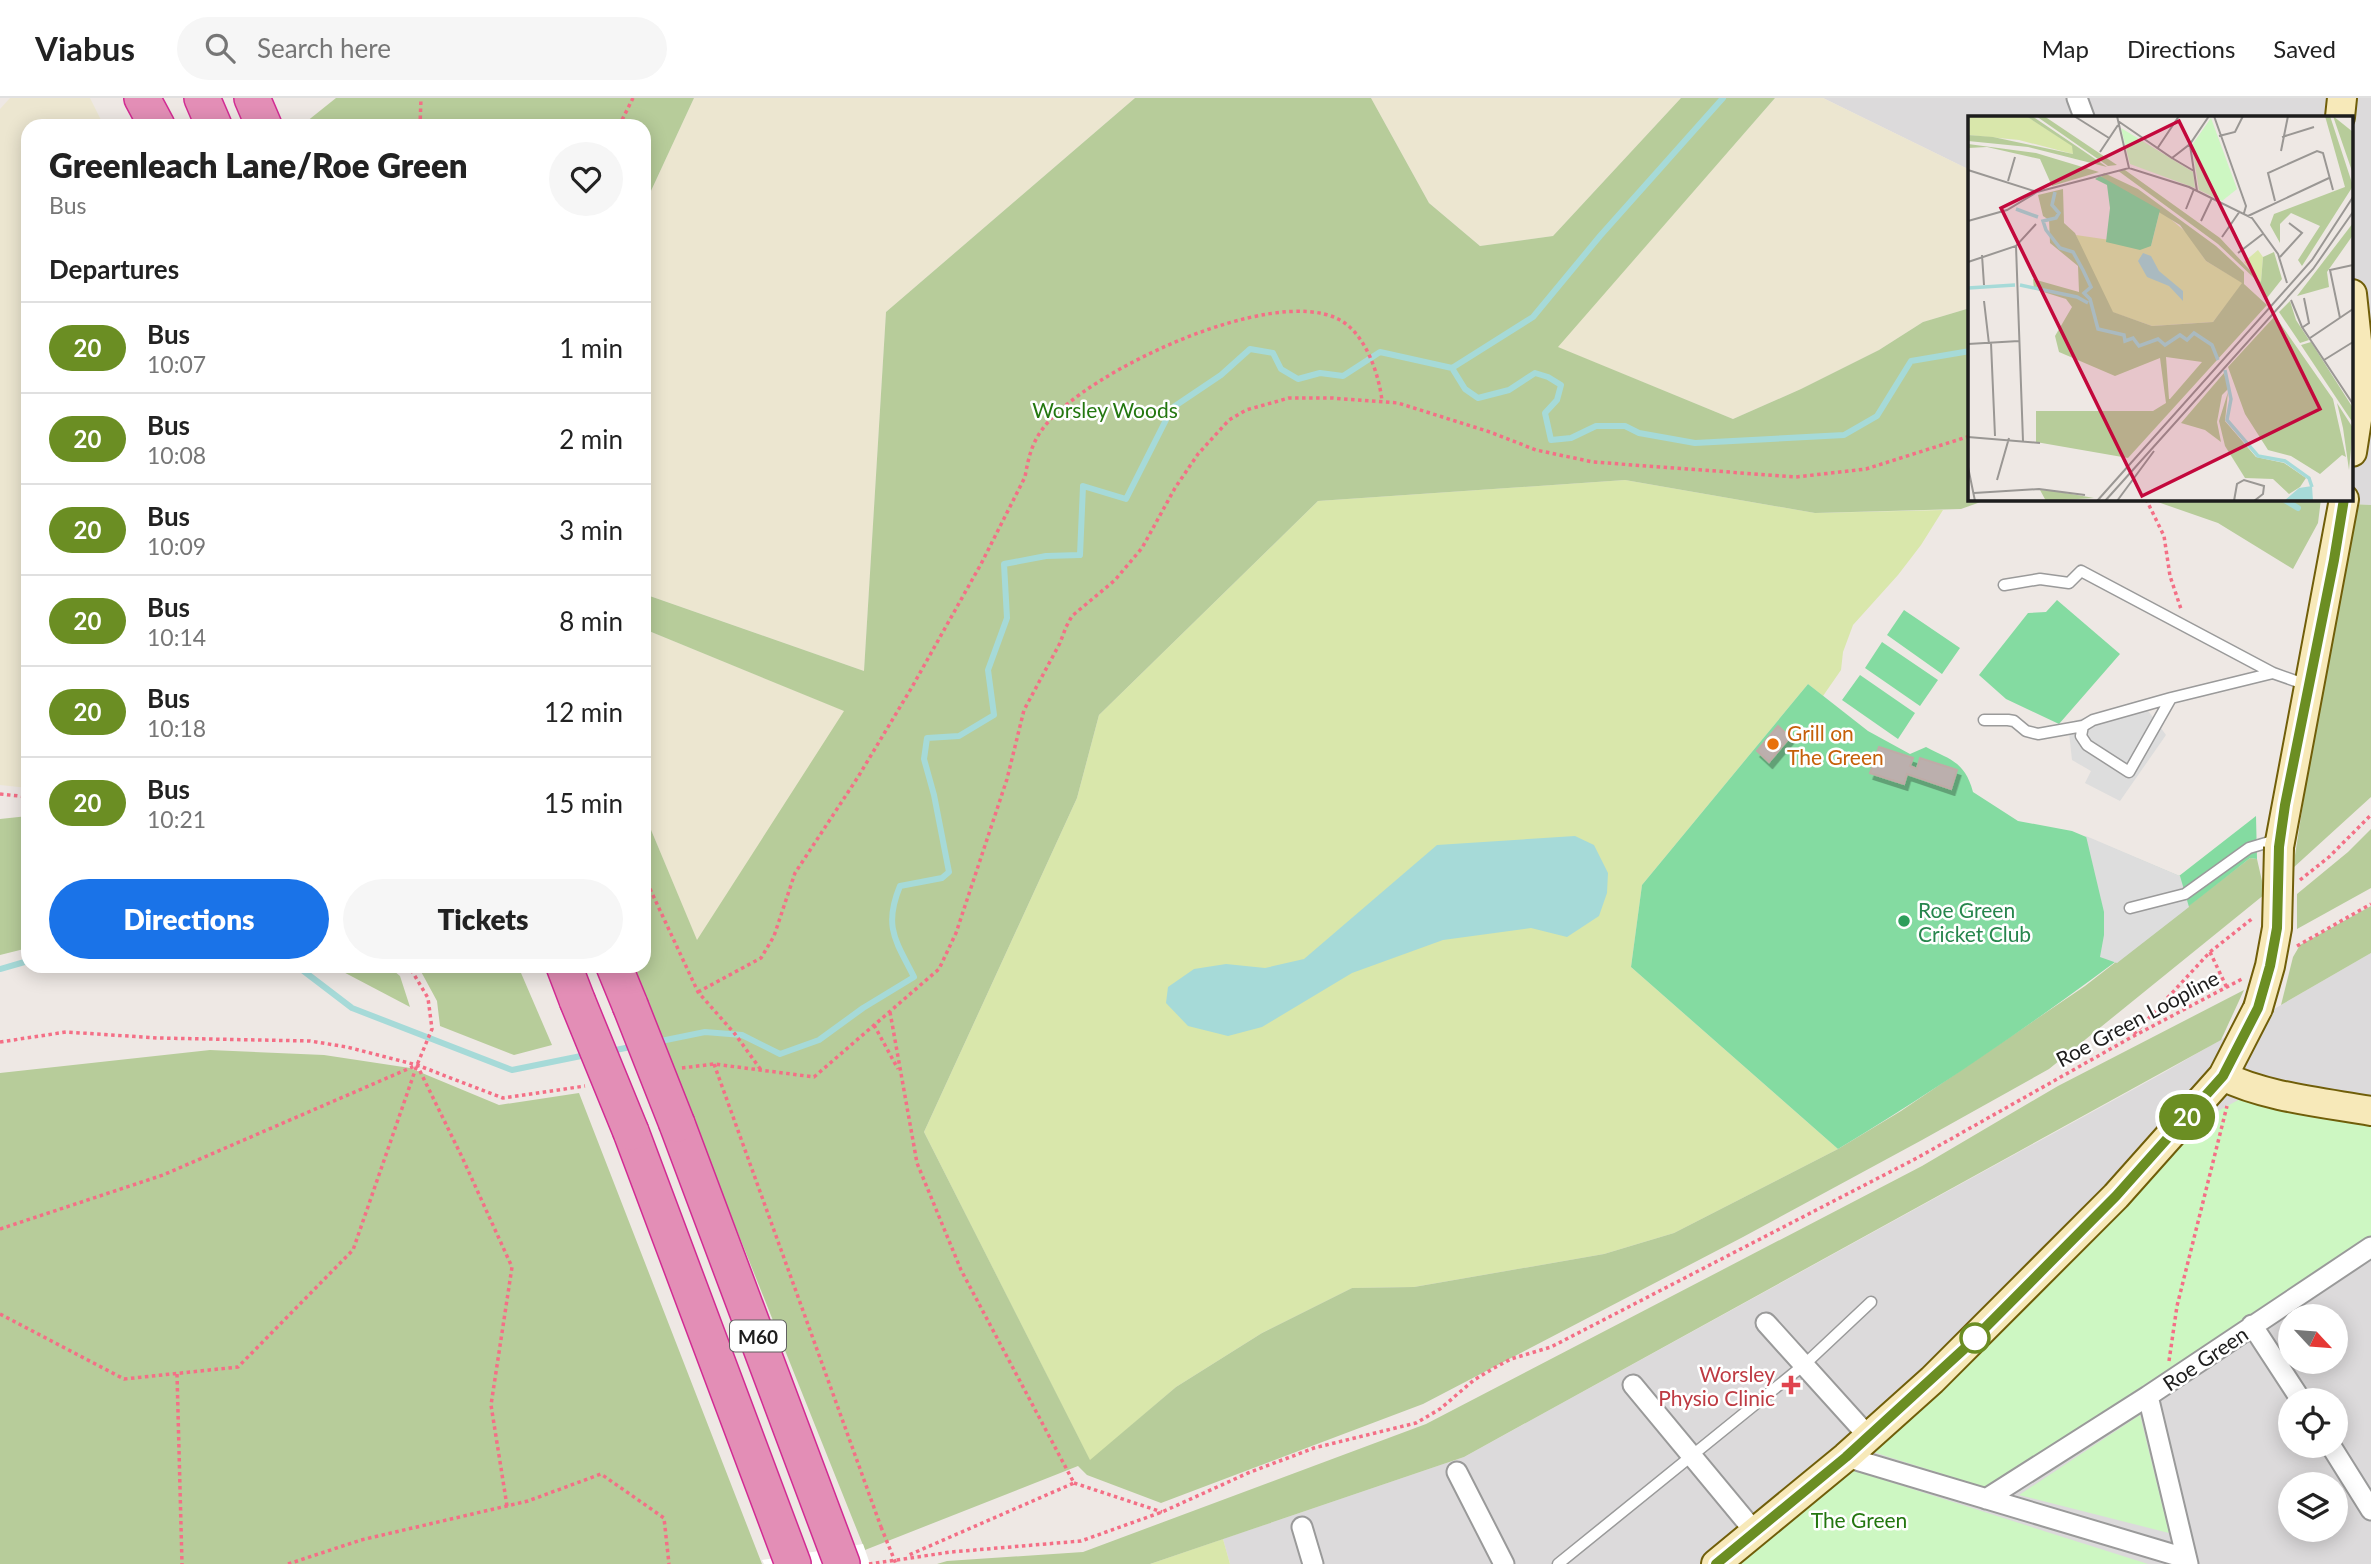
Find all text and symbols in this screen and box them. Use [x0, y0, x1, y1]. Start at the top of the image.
search box [177, 17, 667, 80]
text: Viabus [35, 28, 135, 68]
icon: search [201, 29, 239, 67]
text: Search here [257, 32, 391, 64]
text: Map [2042, 34, 2089, 63]
text: Directions [2127, 34, 2235, 63]
text: Saved [2273, 34, 2336, 63]
inset map [1968, 116, 2354, 500]
button: heart [549, 142, 623, 216]
text: Greenleach Lane/Roe Green [49, 145, 468, 185]
text: Bus [49, 191, 86, 219]
text: Departures [49, 253, 179, 285]
text: Bus [147, 318, 190, 350]
text: 1 min [559, 332, 623, 364]
text: 20 [74, 333, 101, 362]
text: 10:07 [147, 350, 206, 378]
park label: Worsley Woods [1032, 397, 1178, 422]
text: Bus [147, 409, 190, 441]
text: 2 min [559, 423, 623, 455]
text: 20 [74, 424, 101, 453]
text: 10:08 [147, 441, 206, 469]
text: Bus [147, 500, 190, 532]
text: 3 min [559, 514, 623, 546]
text: 20 [74, 515, 101, 544]
text: 10:09 [147, 532, 206, 560]
text: Bus [147, 591, 190, 623]
text: 8 min [559, 605, 623, 637]
text: 20 [74, 606, 101, 635]
text: 10:14 [147, 623, 206, 651]
text: Bus [147, 682, 190, 714]
text: 12 min [544, 696, 623, 728]
text: 20 [74, 697, 101, 726]
text: 10:18 [147, 714, 206, 742]
place label: Grill on The Green [1787, 720, 1884, 769]
marker: Grill on The Green [1765, 736, 1781, 752]
text: Bus [147, 773, 190, 805]
text: 15 min [544, 787, 623, 819]
text: 20 [74, 788, 101, 817]
text: 10:21 [147, 805, 206, 833]
button: Directions [49, 879, 329, 959]
button: Tickets [343, 879, 623, 959]
place label: Roe Green Cricket Club [1918, 897, 2031, 946]
marker: Roe Green Cricket Club [1896, 913, 1912, 929]
street label: Roe Green Loopline [2051, 964, 2223, 1072]
line badge: 20 [2156, 1094, 2218, 1140]
text: 20 [2173, 1102, 2201, 1131]
north arrow [2278, 1304, 2348, 1374]
map controls [2278, 1304, 2348, 1542]
road number: M60 [730, 1320, 786, 1352]
street label: Roe Green [2158, 1320, 2252, 1396]
unlabelled marker [1960, 1323, 1990, 1353]
place label: Worsley Physio Clinic [1658, 1361, 1775, 1410]
marker: Worsley Physio Clinic [1781, 1375, 1801, 1395]
button: locate [2278, 1388, 2348, 1458]
button: layers [2278, 1472, 2348, 1542]
park label: The Green [1811, 1507, 1907, 1532]

